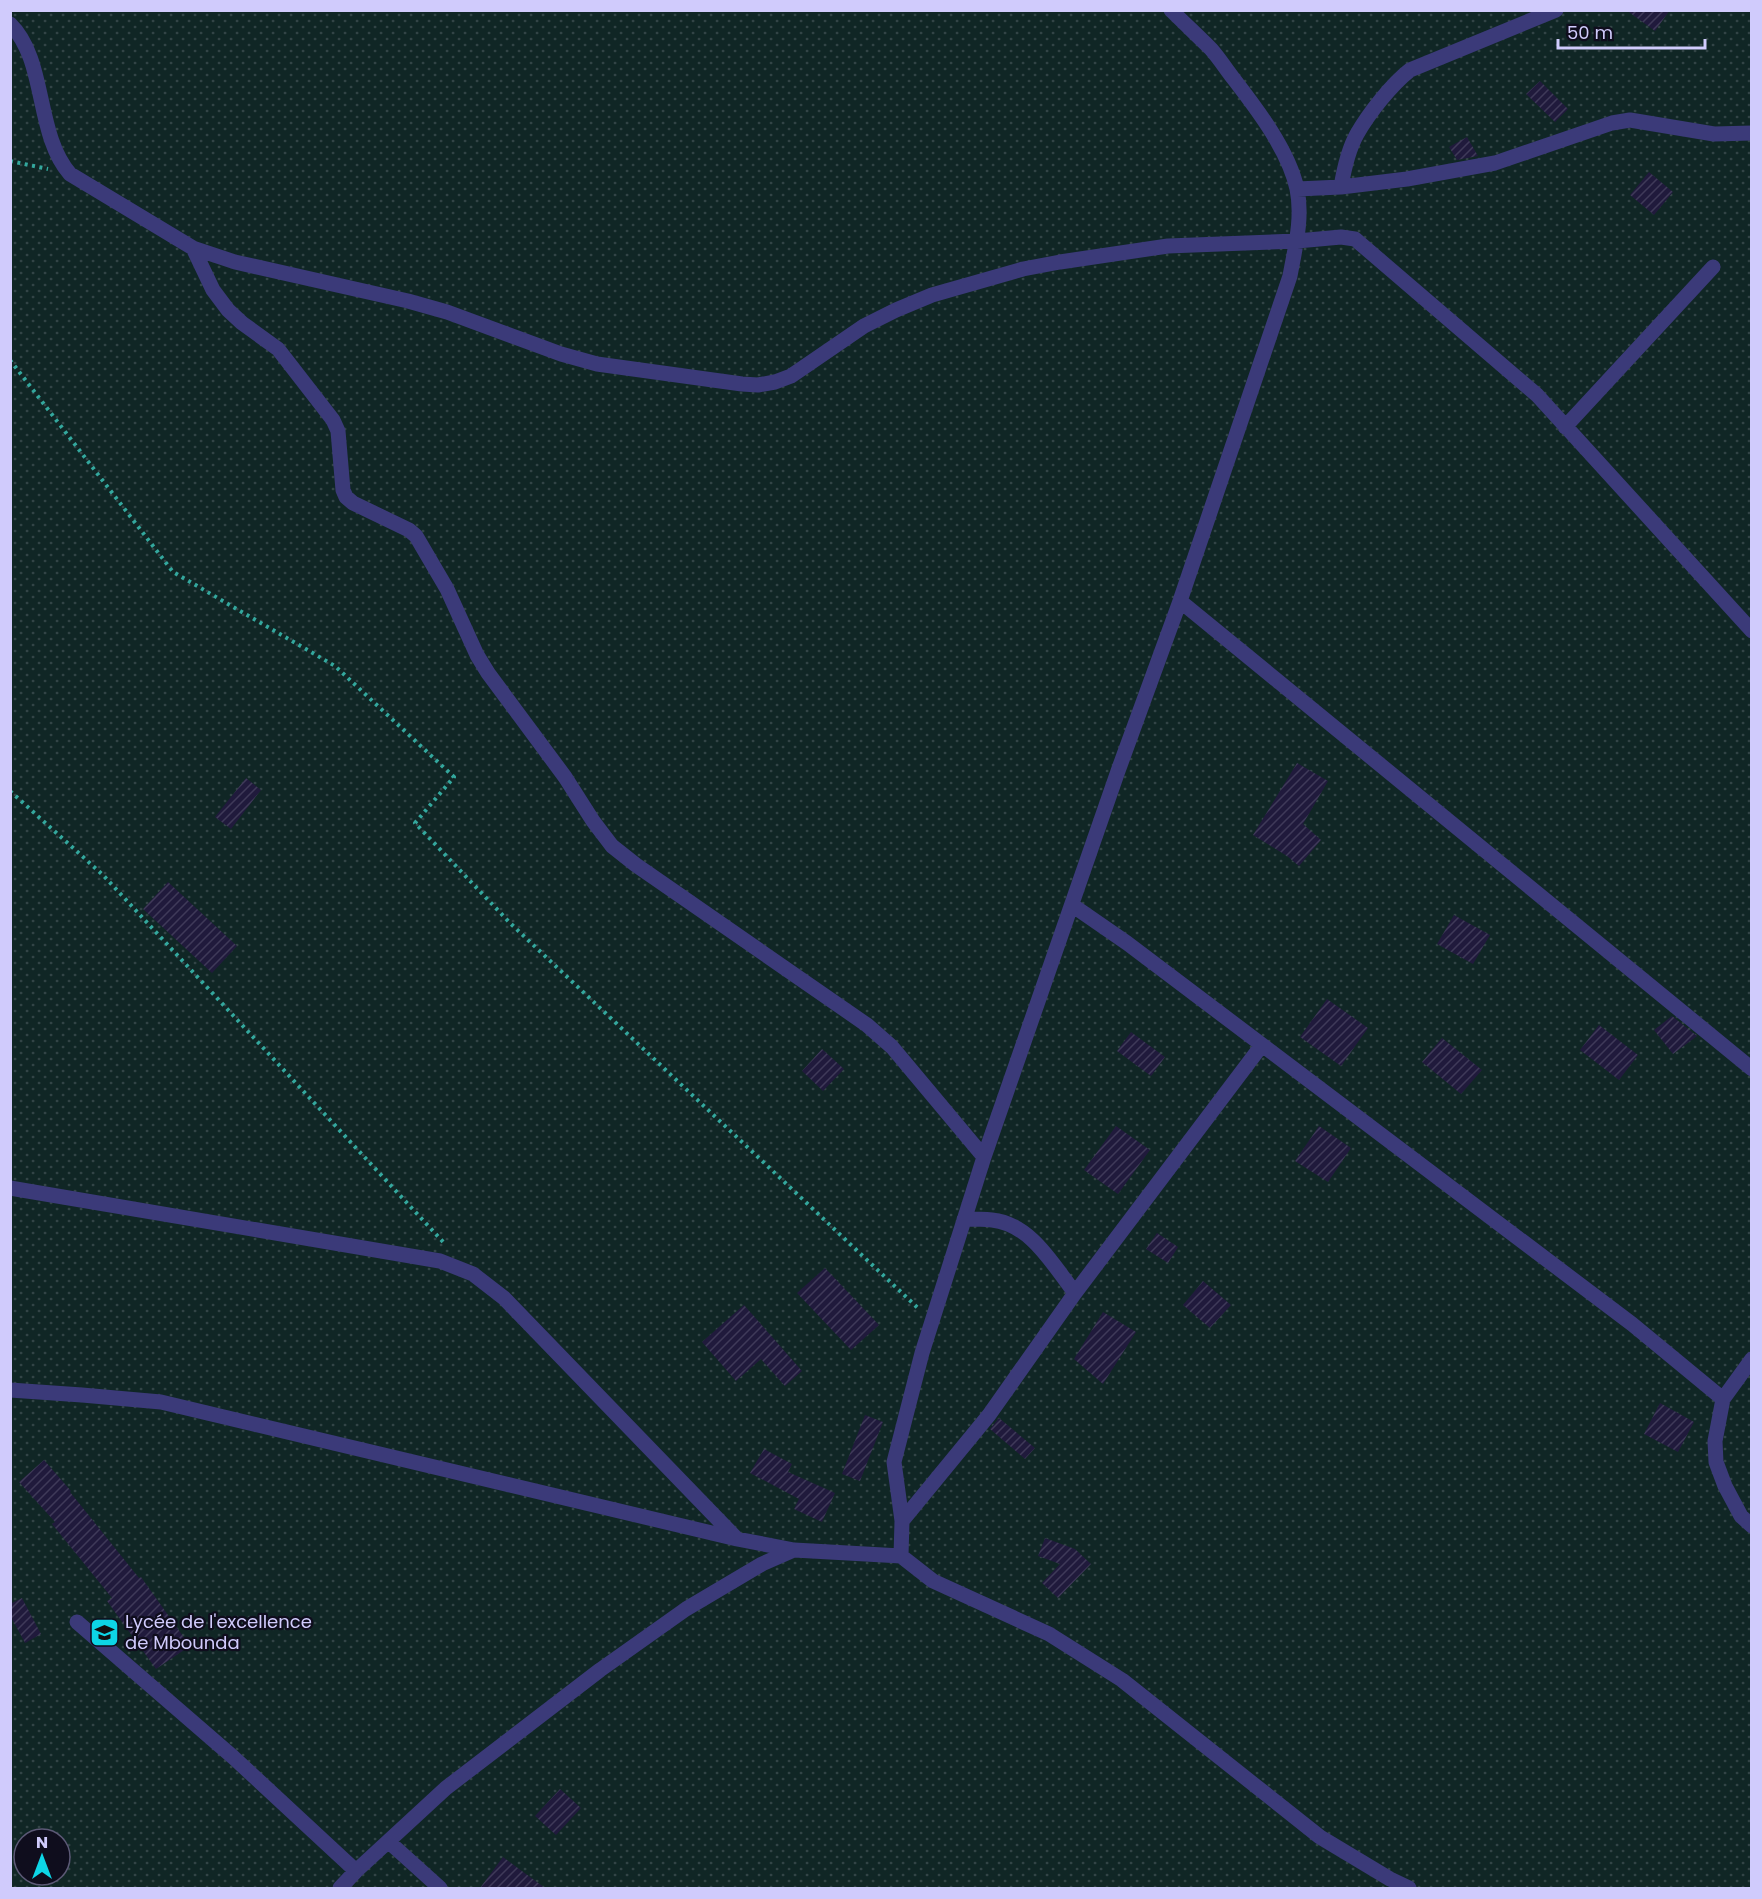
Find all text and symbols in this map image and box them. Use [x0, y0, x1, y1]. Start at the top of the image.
scale bar [1558, 12, 1705, 50]
text: 50 m [1567, 20, 1613, 45]
place label: Lycée de l'excellence de Mbounda [125, 1609, 312, 1655]
school or university icon: Lycée de l'excellence de Mbounda [88, 1616, 120, 1648]
north arrow [12, 1827, 72, 1887]
text: N [36, 1831, 48, 1854]

